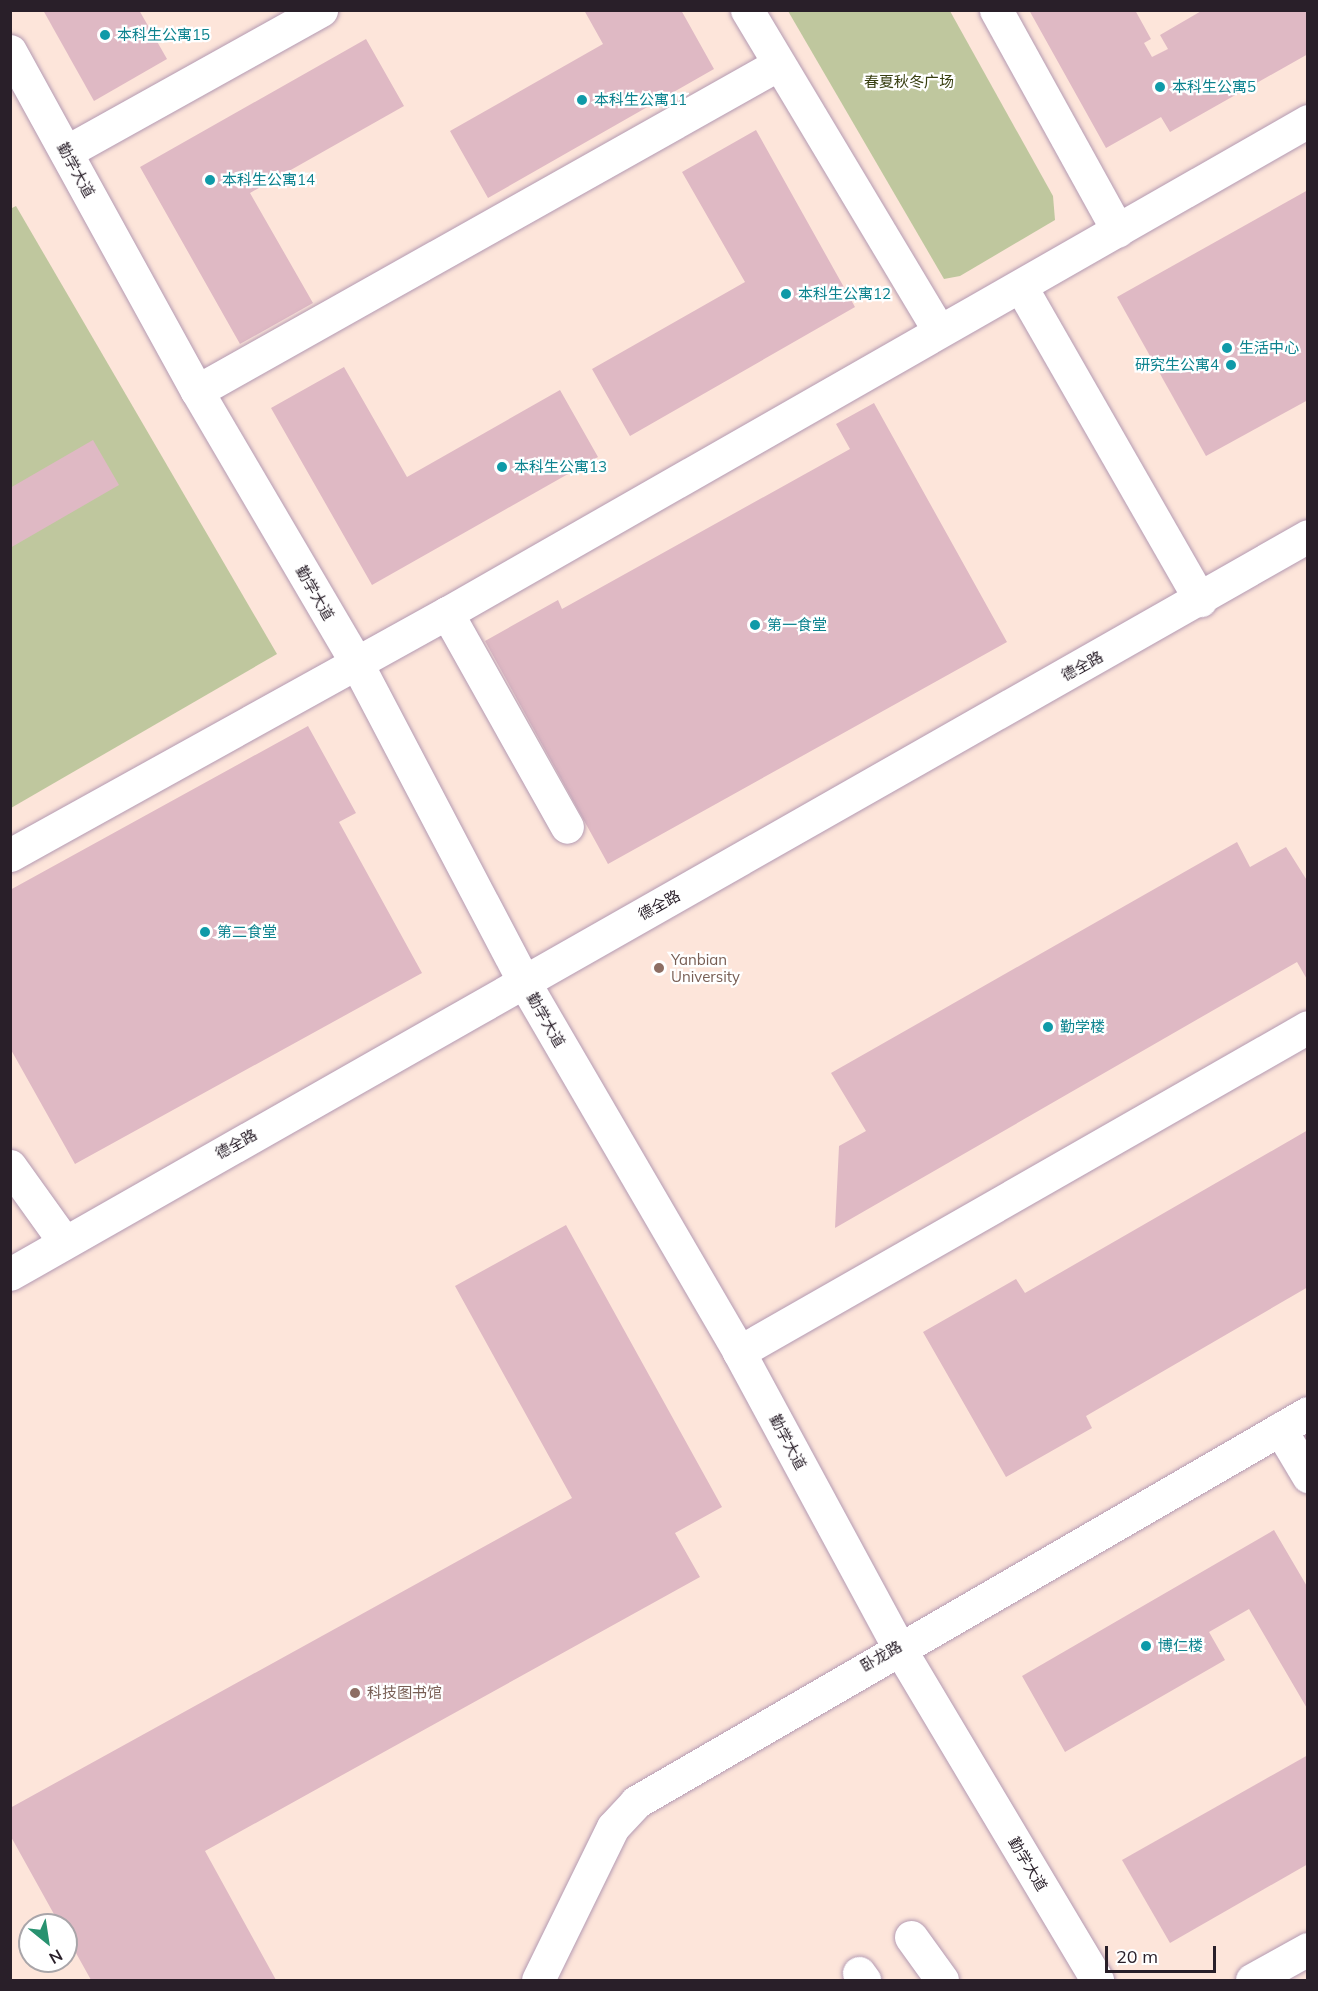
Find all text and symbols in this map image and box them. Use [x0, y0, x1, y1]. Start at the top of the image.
place label: 本科生公寓15 [117, 26, 210, 44]
marker: 本科生公寓15 [98, 28, 112, 42]
park label: 春夏秋冬广场 [864, 73, 954, 91]
place label: 本科生公寓5 [1172, 78, 1256, 96]
marker: 本科生公寓5 [1153, 80, 1167, 94]
place label: 本科生公寓11 [594, 91, 687, 109]
marker: 本科生公寓11 [575, 93, 589, 107]
street label: 勤学大道 [54, 139, 98, 201]
place label: 本科生公寓14 [222, 171, 315, 189]
marker: 本科生公寓14 [203, 173, 217, 187]
place label: 本科生公寓12 [798, 285, 891, 303]
marker: 本科生公寓12 [779, 287, 793, 301]
place label: 生活中心 [1239, 339, 1299, 357]
marker: 生活中心 [1220, 341, 1234, 355]
place label: 研究生公寓4 [1135, 356, 1219, 374]
marker: 研究生公寓4 [1224, 358, 1238, 372]
place label: 本科生公寓13 [514, 458, 607, 476]
marker: 本科生公寓13 [495, 460, 509, 474]
street label: 勤学大道 [292, 563, 338, 623]
place label: 第一食堂 [767, 616, 827, 634]
marker: 第一食堂 [748, 618, 762, 632]
street label: 德全路 [1058, 647, 1106, 685]
street label: 德全路 [635, 886, 683, 924]
place label: 第二食堂 [217, 923, 277, 941]
marker: 第二食堂 [198, 925, 212, 939]
place label: Yanbian University [671, 950, 740, 985]
marker: Yanbian University [652, 961, 666, 975]
street label: 勤学大道 [523, 990, 569, 1050]
place label: 勤学楼 [1060, 1018, 1105, 1036]
marker: 勤学楼 [1041, 1020, 1055, 1034]
street label: 德全路 [212, 1125, 260, 1163]
street label: 勤学大道 [766, 1411, 810, 1473]
street label: 卧龙路 [857, 1637, 905, 1675]
place label: 博仁楼 [1158, 1637, 1203, 1655]
marker: 博仁楼 [1139, 1639, 1153, 1653]
place label: 科技图书馆 [367, 1684, 442, 1702]
marker: 科技图书馆 [348, 1686, 362, 1700]
street label: 勤学大道 [1005, 1834, 1051, 1894]
north arrow [18, 1913, 78, 1973]
scale bar [1108, 1934, 1219, 1972]
text: N [46, 1945, 66, 1969]
text: 20 m [1116, 1945, 1158, 1968]

